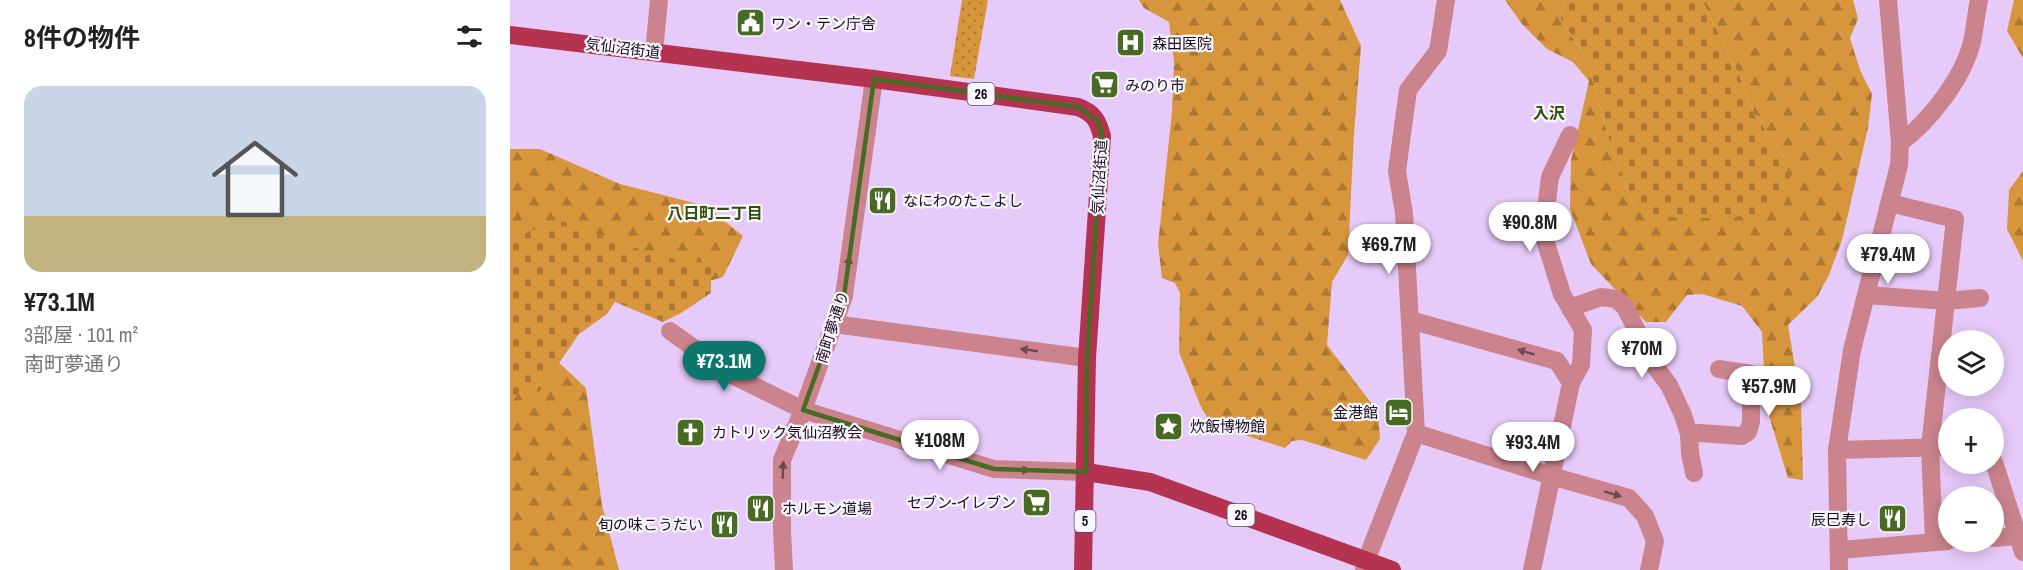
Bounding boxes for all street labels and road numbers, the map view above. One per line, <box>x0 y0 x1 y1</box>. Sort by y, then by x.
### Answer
street label: 気仙沼街道 <box>584 33 662 63</box>
road number: 26 <box>968 83 994 105</box>
street label: 気仙沼街道 <box>1087 139 1111 215</box>
street label: 南町夢通り <box>810 288 854 366</box>
road number: 26 <box>1228 504 1254 526</box>
road number: 5 <box>1074 510 1096 532</box>

